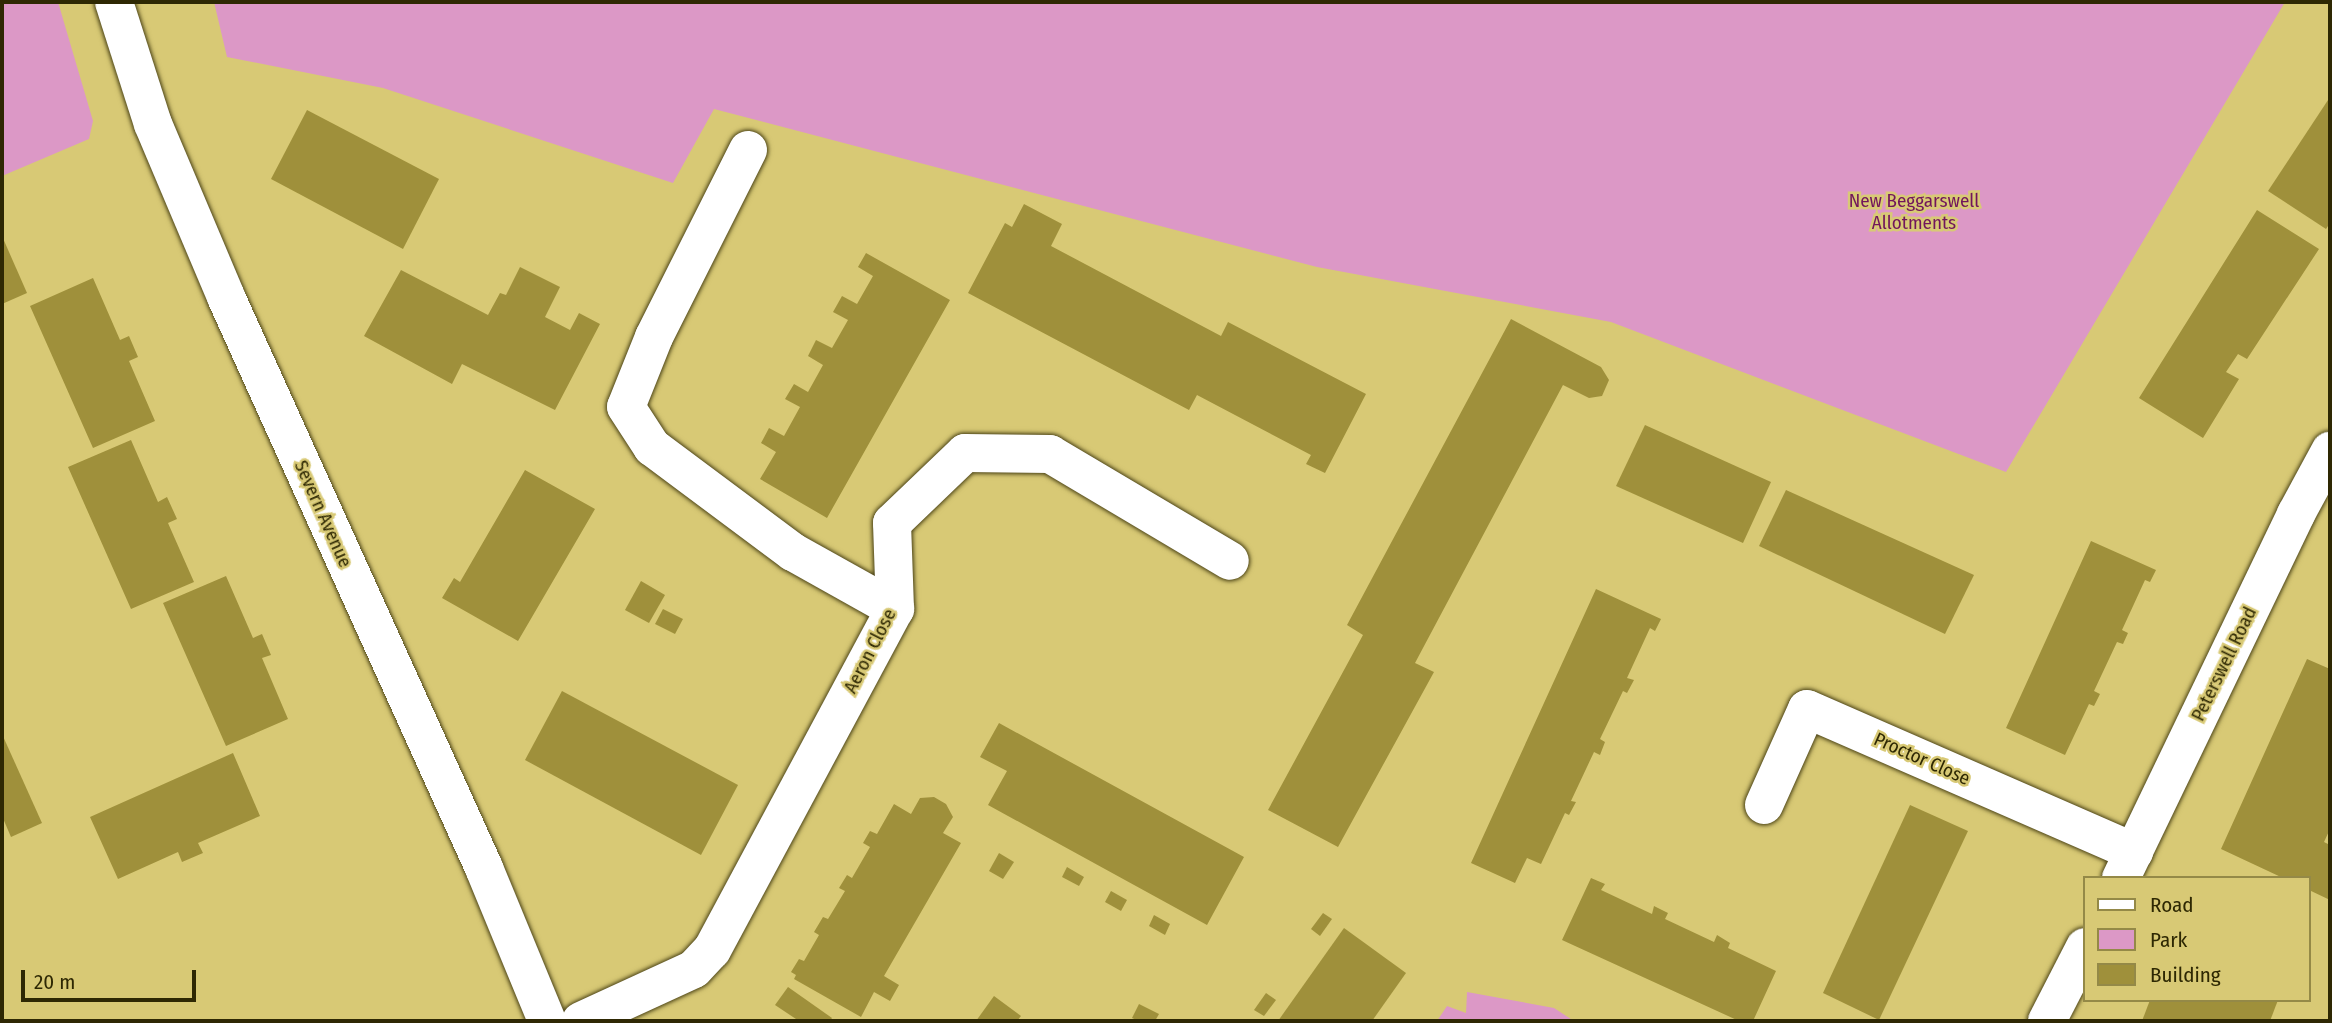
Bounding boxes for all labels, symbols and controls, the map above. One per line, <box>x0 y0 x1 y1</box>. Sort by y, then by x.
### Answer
park label: New Beggarswell Allotments <box>1849 190 1979 234</box>
street label: Severn Avenue <box>289 457 357 571</box>
street label: Peterswell Road <box>2187 603 2261 725</box>
street label: Aeron Close <box>839 605 901 697</box>
street label: Proctor Close <box>1870 728 1974 790</box>
legend <box>2084 876 2311 1002</box>
text: Road <box>2150 892 2194 918</box>
text: Park <box>2150 927 2187 953</box>
scale bar <box>24 956 200 1000</box>
text: Building <box>2150 962 2221 988</box>
text: 20 m <box>34 969 75 995</box>

